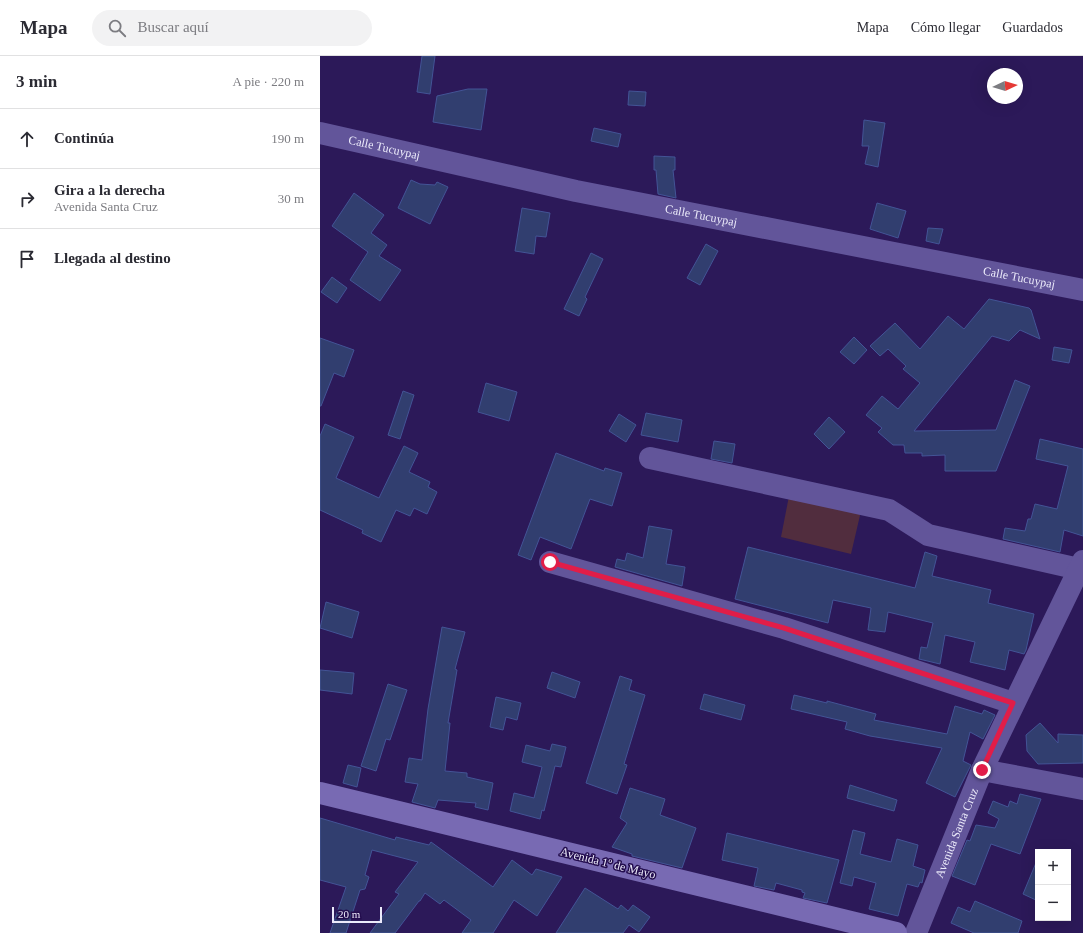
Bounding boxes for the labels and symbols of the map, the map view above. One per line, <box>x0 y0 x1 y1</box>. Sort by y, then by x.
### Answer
north arrow <box>987 68 1023 104</box>
street label: Calle Tucuypaj <box>347 133 422 162</box>
street label: Calle Tucuypaj <box>664 202 738 229</box>
street label: Calle Tucuypaj <box>982 264 1056 291</box>
route start <box>541 553 559 571</box>
route end <box>973 761 991 779</box>
street label: Avenida Santa Cruz <box>932 786 981 880</box>
street label: Avenida 1º de Mayo <box>559 844 657 882</box>
scale bar <box>332 905 382 924</box>

